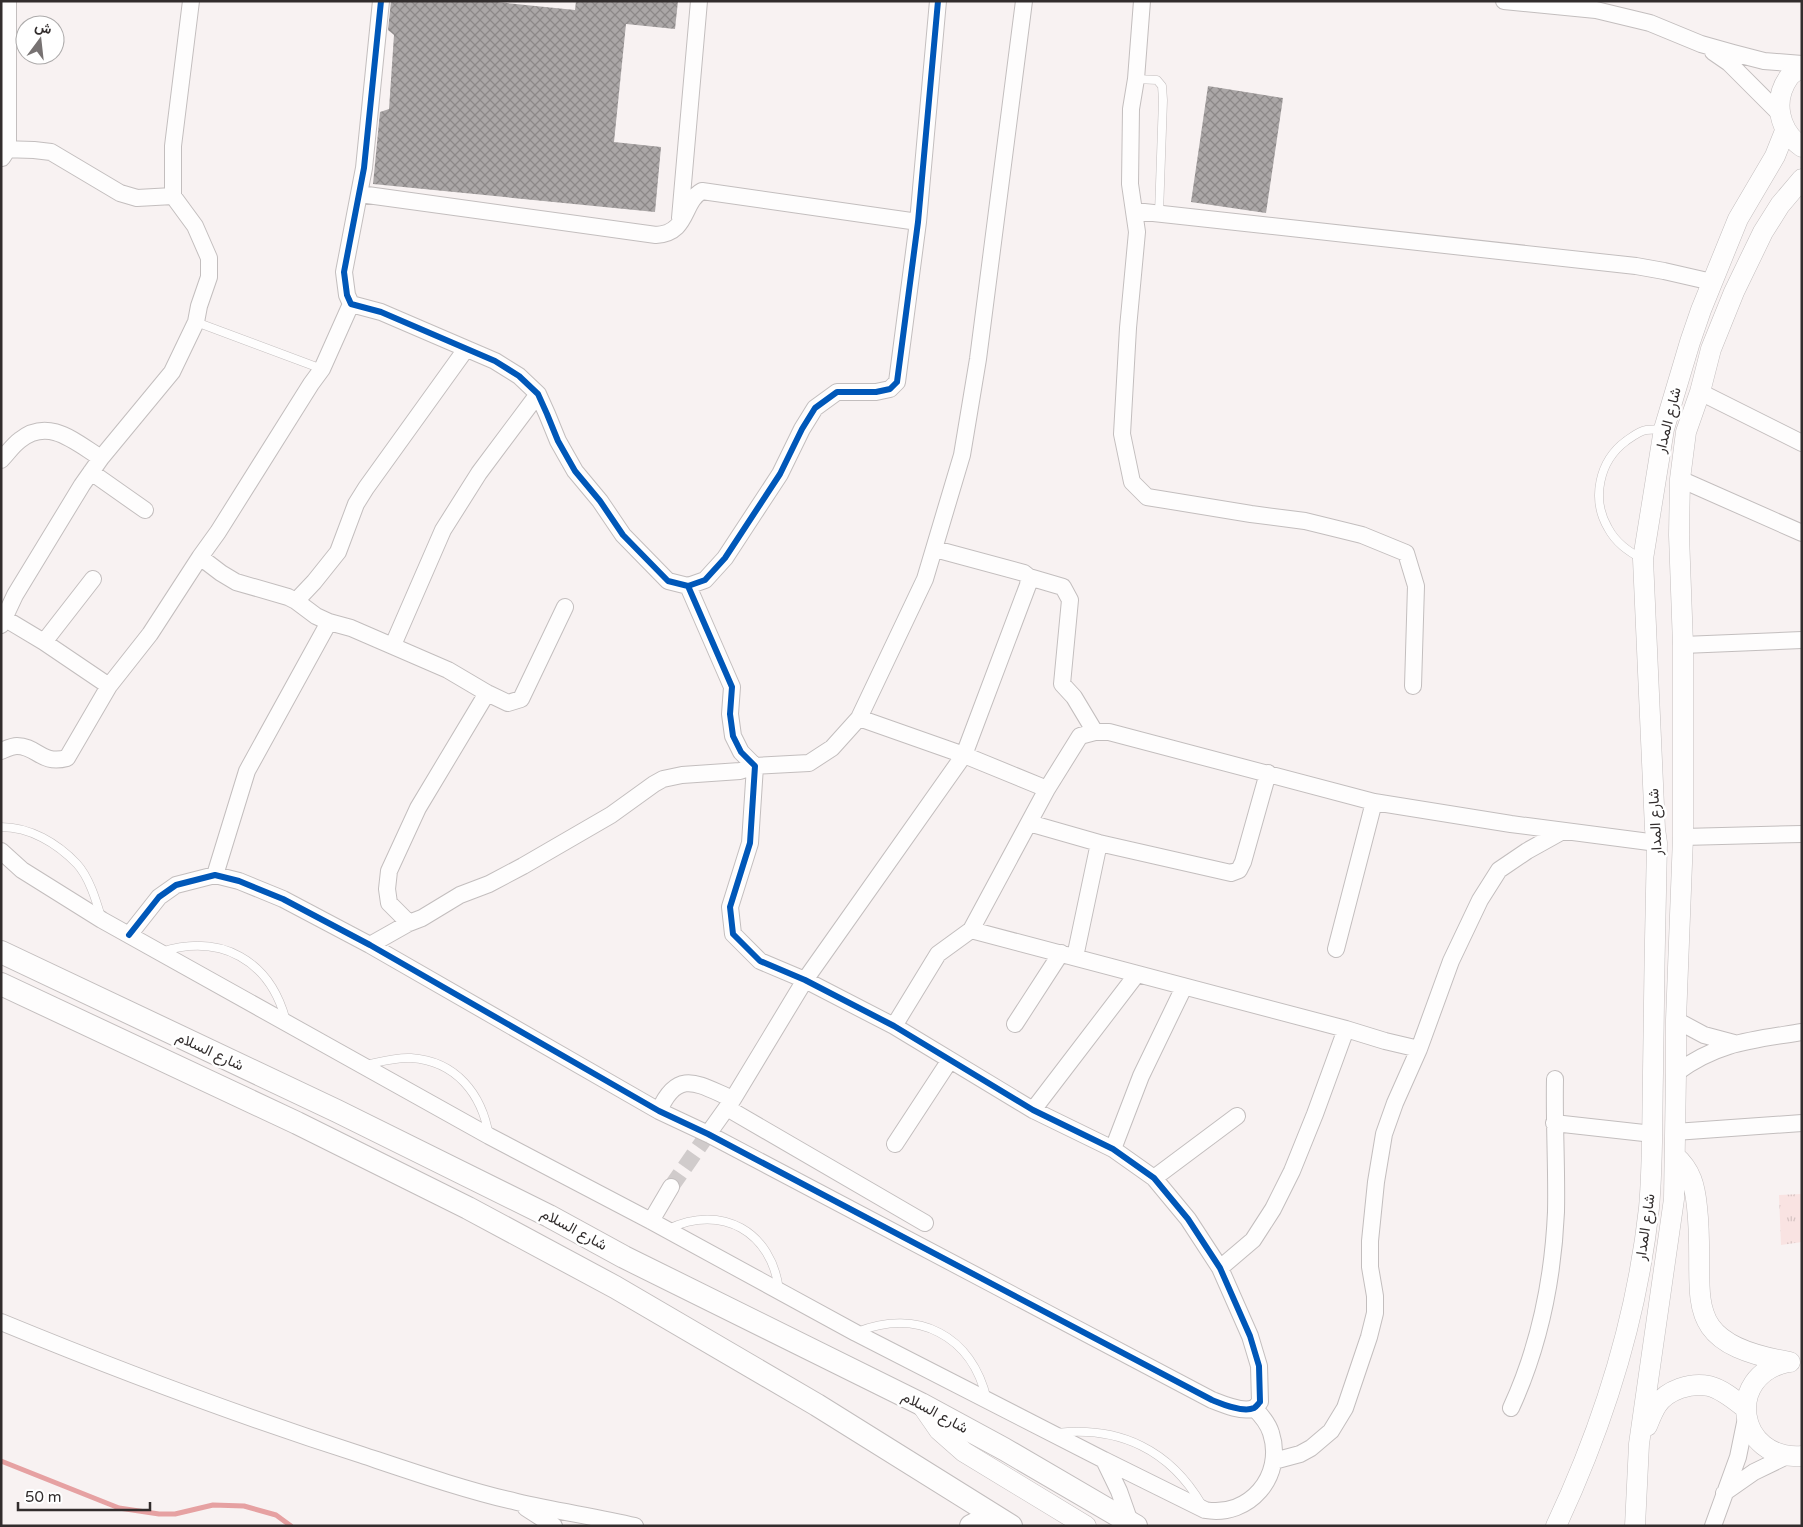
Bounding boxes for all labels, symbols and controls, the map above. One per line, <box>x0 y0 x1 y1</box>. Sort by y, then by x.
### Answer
north arrow <box>15 15 65 65</box>
text: ش <box>33 18 54 38</box>
street label: شارع المدار <box>1651 385 1687 456</box>
street label: شارع المدار <box>1644 788 1668 857</box>
street label: شارع السلام <box>172 1028 247 1076</box>
street label: شارع المدار <box>1631 1192 1661 1263</box>
street label: شارع السلام <box>537 1204 610 1256</box>
street label: شارع السلام <box>898 1387 971 1439</box>
scale bar <box>18 1480 150 1512</box>
text: 50 m <box>25 1488 62 1506</box>

